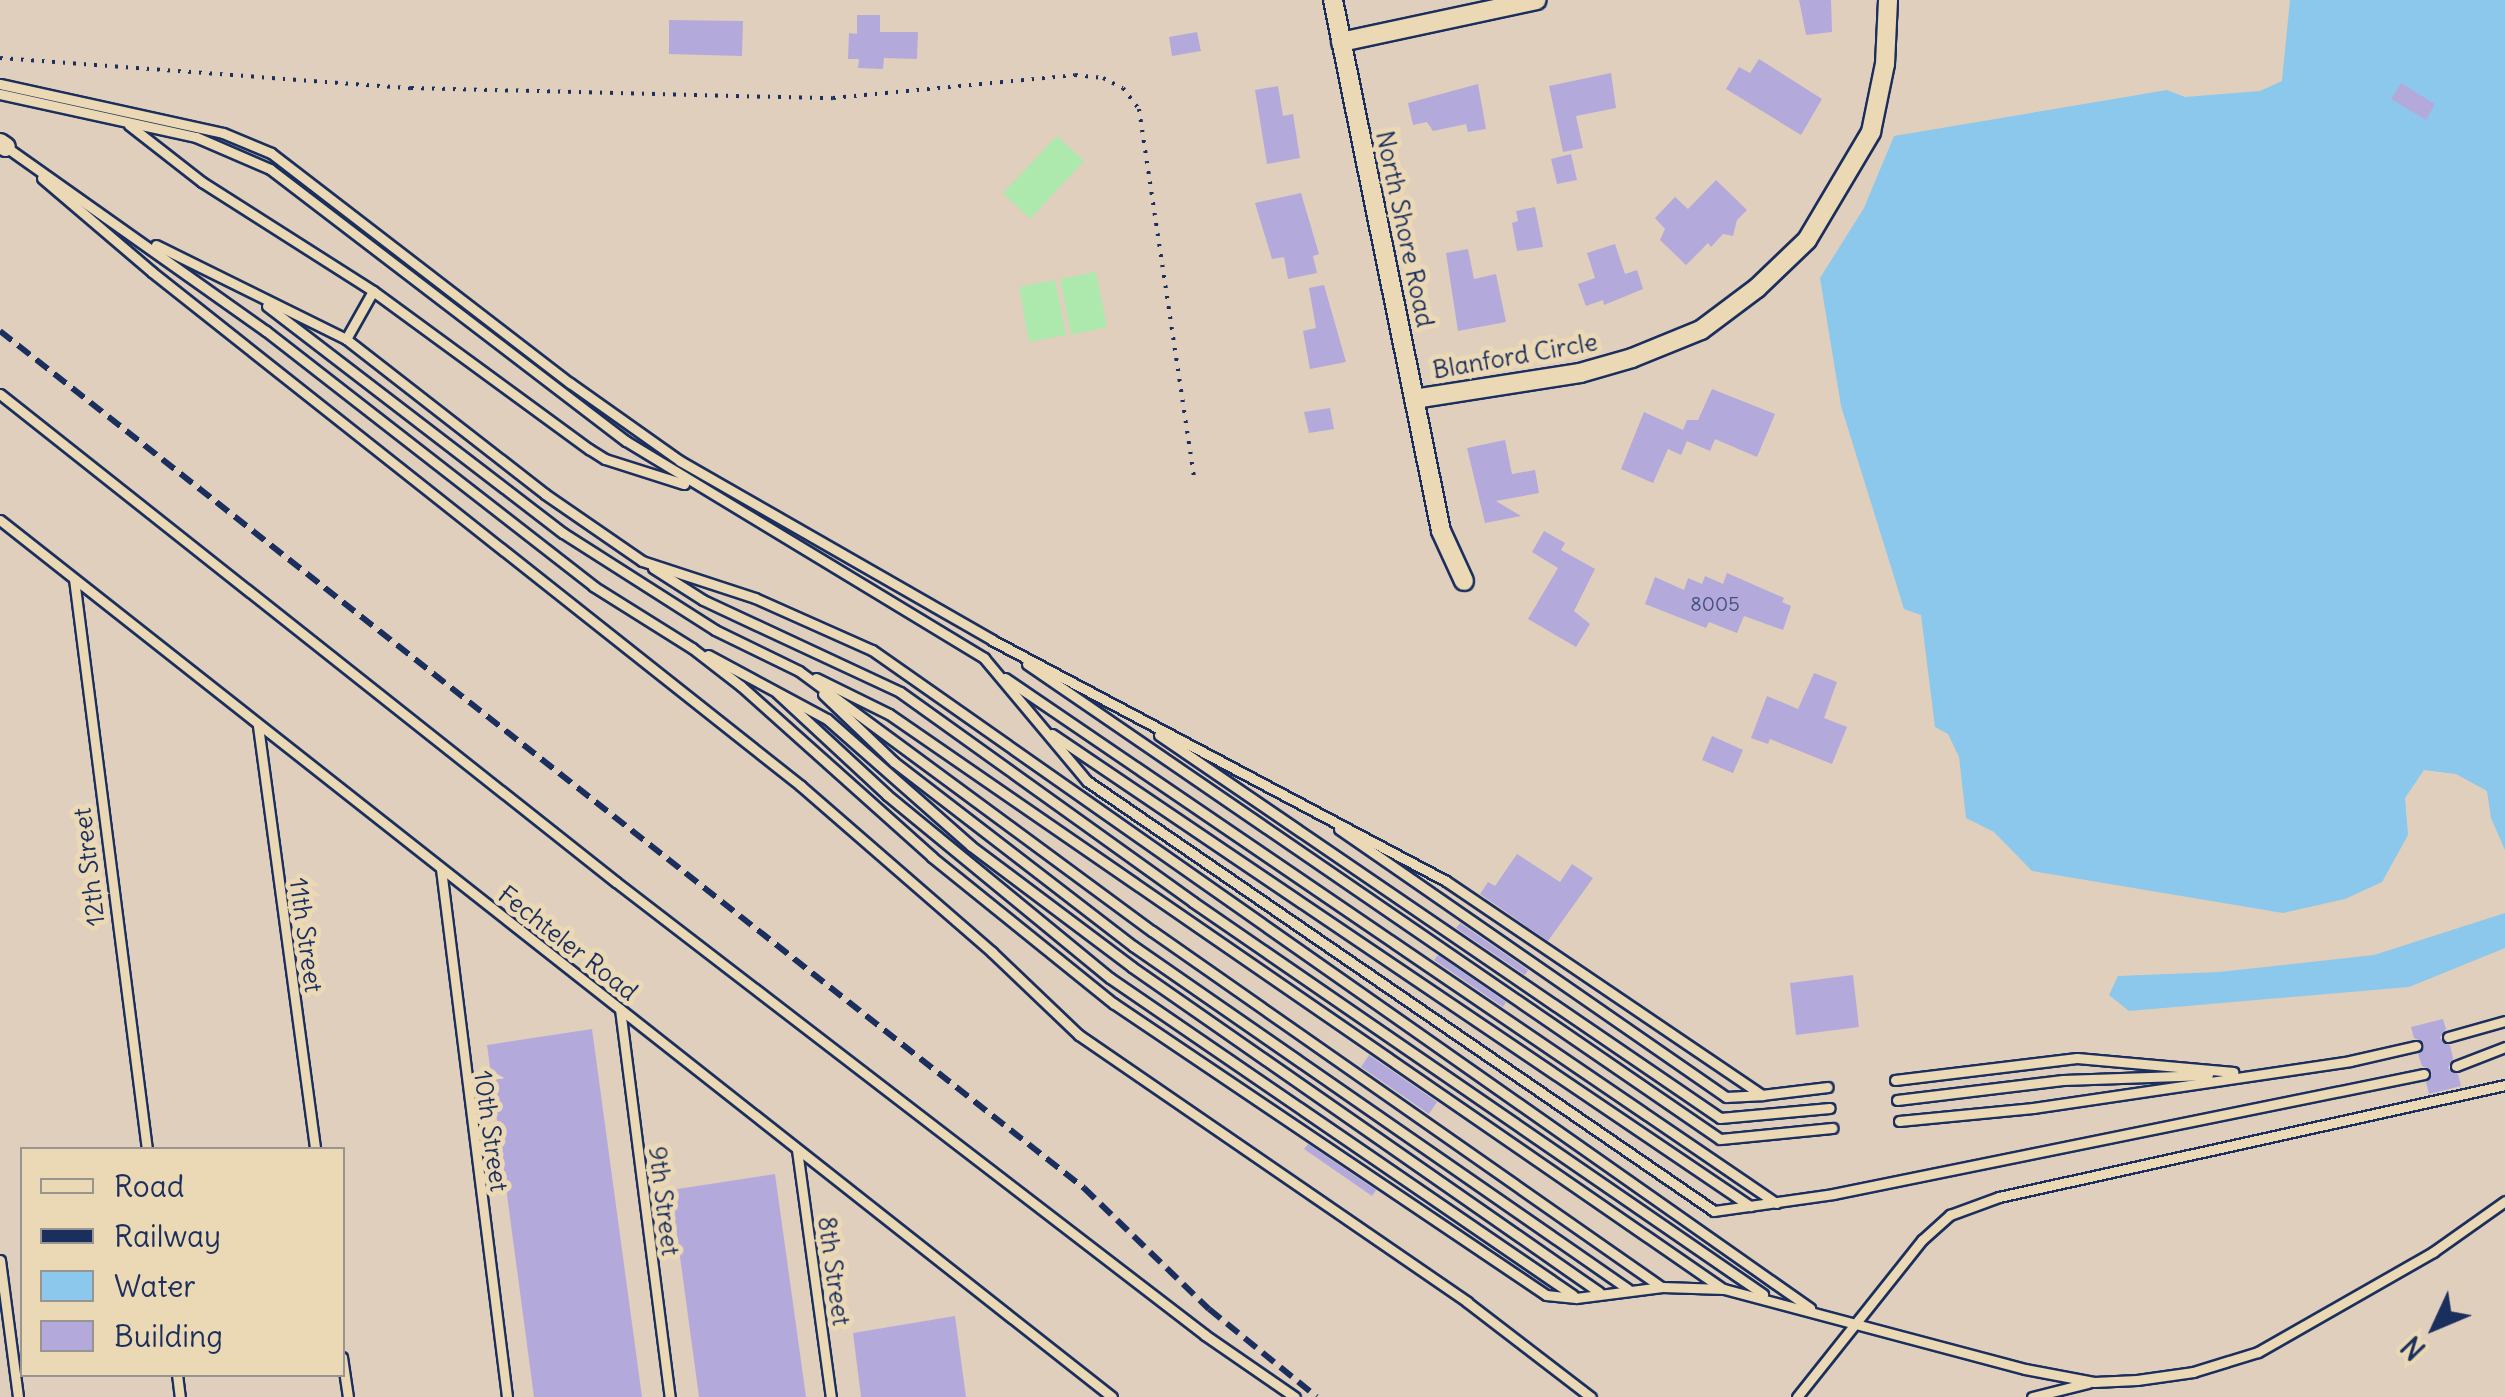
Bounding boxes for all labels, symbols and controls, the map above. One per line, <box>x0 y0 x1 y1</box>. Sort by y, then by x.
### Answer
street label: North Shore Road <box>1370 128 1440 330</box>
street label: Blanford Circle <box>1430 327 1600 385</box>
house number: 8005 <box>1690 591 1740 615</box>
street label: 12th Street <box>67 806 111 928</box>
street label: 11th Street <box>283 876 329 994</box>
street label: Fechteler Road <box>492 879 644 1007</box>
street label: 10th Street <box>468 1069 514 1193</box>
street label: 9th Street <box>642 1145 686 1257</box>
legend <box>20 1147 345 1377</box>
text: Road <box>114 1167 184 1205</box>
street label: 8th Street <box>811 1214 857 1328</box>
text: Railway <box>114 1217 221 1255</box>
text: Water <box>114 1267 196 1305</box>
north arrow <box>2385 1277 2485 1377</box>
text: Building <box>114 1317 223 1355</box>
text: N <box>2394 1328 2433 1367</box>

